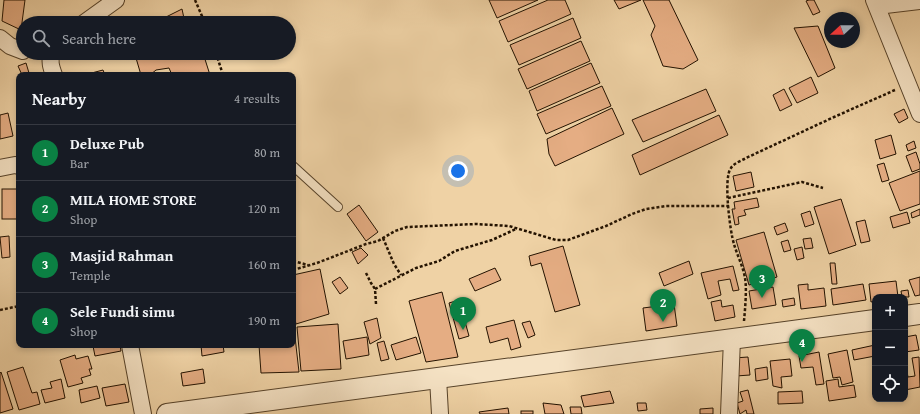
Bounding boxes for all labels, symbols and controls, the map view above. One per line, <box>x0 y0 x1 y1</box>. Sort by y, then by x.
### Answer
north arrow <box>824 12 860 48</box>
search box <box>16 16 296 60</box>
icon: search <box>30 27 52 49</box>
text: Search here <box>62 28 136 49</box>
text: Nearby <box>32 86 86 111</box>
text: 4 results <box>234 89 280 108</box>
text: Deluxe Pub <box>70 133 144 154</box>
text: 1 <box>42 143 48 162</box>
text: 80 m <box>254 143 280 162</box>
text: Bar <box>70 154 89 173</box>
your location <box>448 161 468 181</box>
text: MILA HOME STORE <box>70 189 196 210</box>
text: 2 <box>42 199 48 218</box>
text: 120 m <box>248 199 280 218</box>
text: Shop <box>70 210 97 229</box>
text: Masjid Rahman <box>70 245 173 266</box>
text: 3 <box>42 255 48 274</box>
text: 160 m <box>248 255 280 274</box>
pin: 3 <box>749 265 775 298</box>
text: Temple <box>70 266 110 285</box>
pin: 2 <box>650 289 676 322</box>
map controls <box>872 294 908 402</box>
button: + <box>872 294 908 330</box>
pin: 1 <box>450 297 476 330</box>
text: Sele Fundi simu <box>70 301 175 322</box>
text: 4 <box>42 311 48 330</box>
text: 190 m <box>248 311 280 330</box>
text: Shop <box>70 322 97 341</box>
pin: 4 <box>789 329 815 362</box>
button: − <box>872 330 908 366</box>
button: locate <box>872 366 908 402</box>

